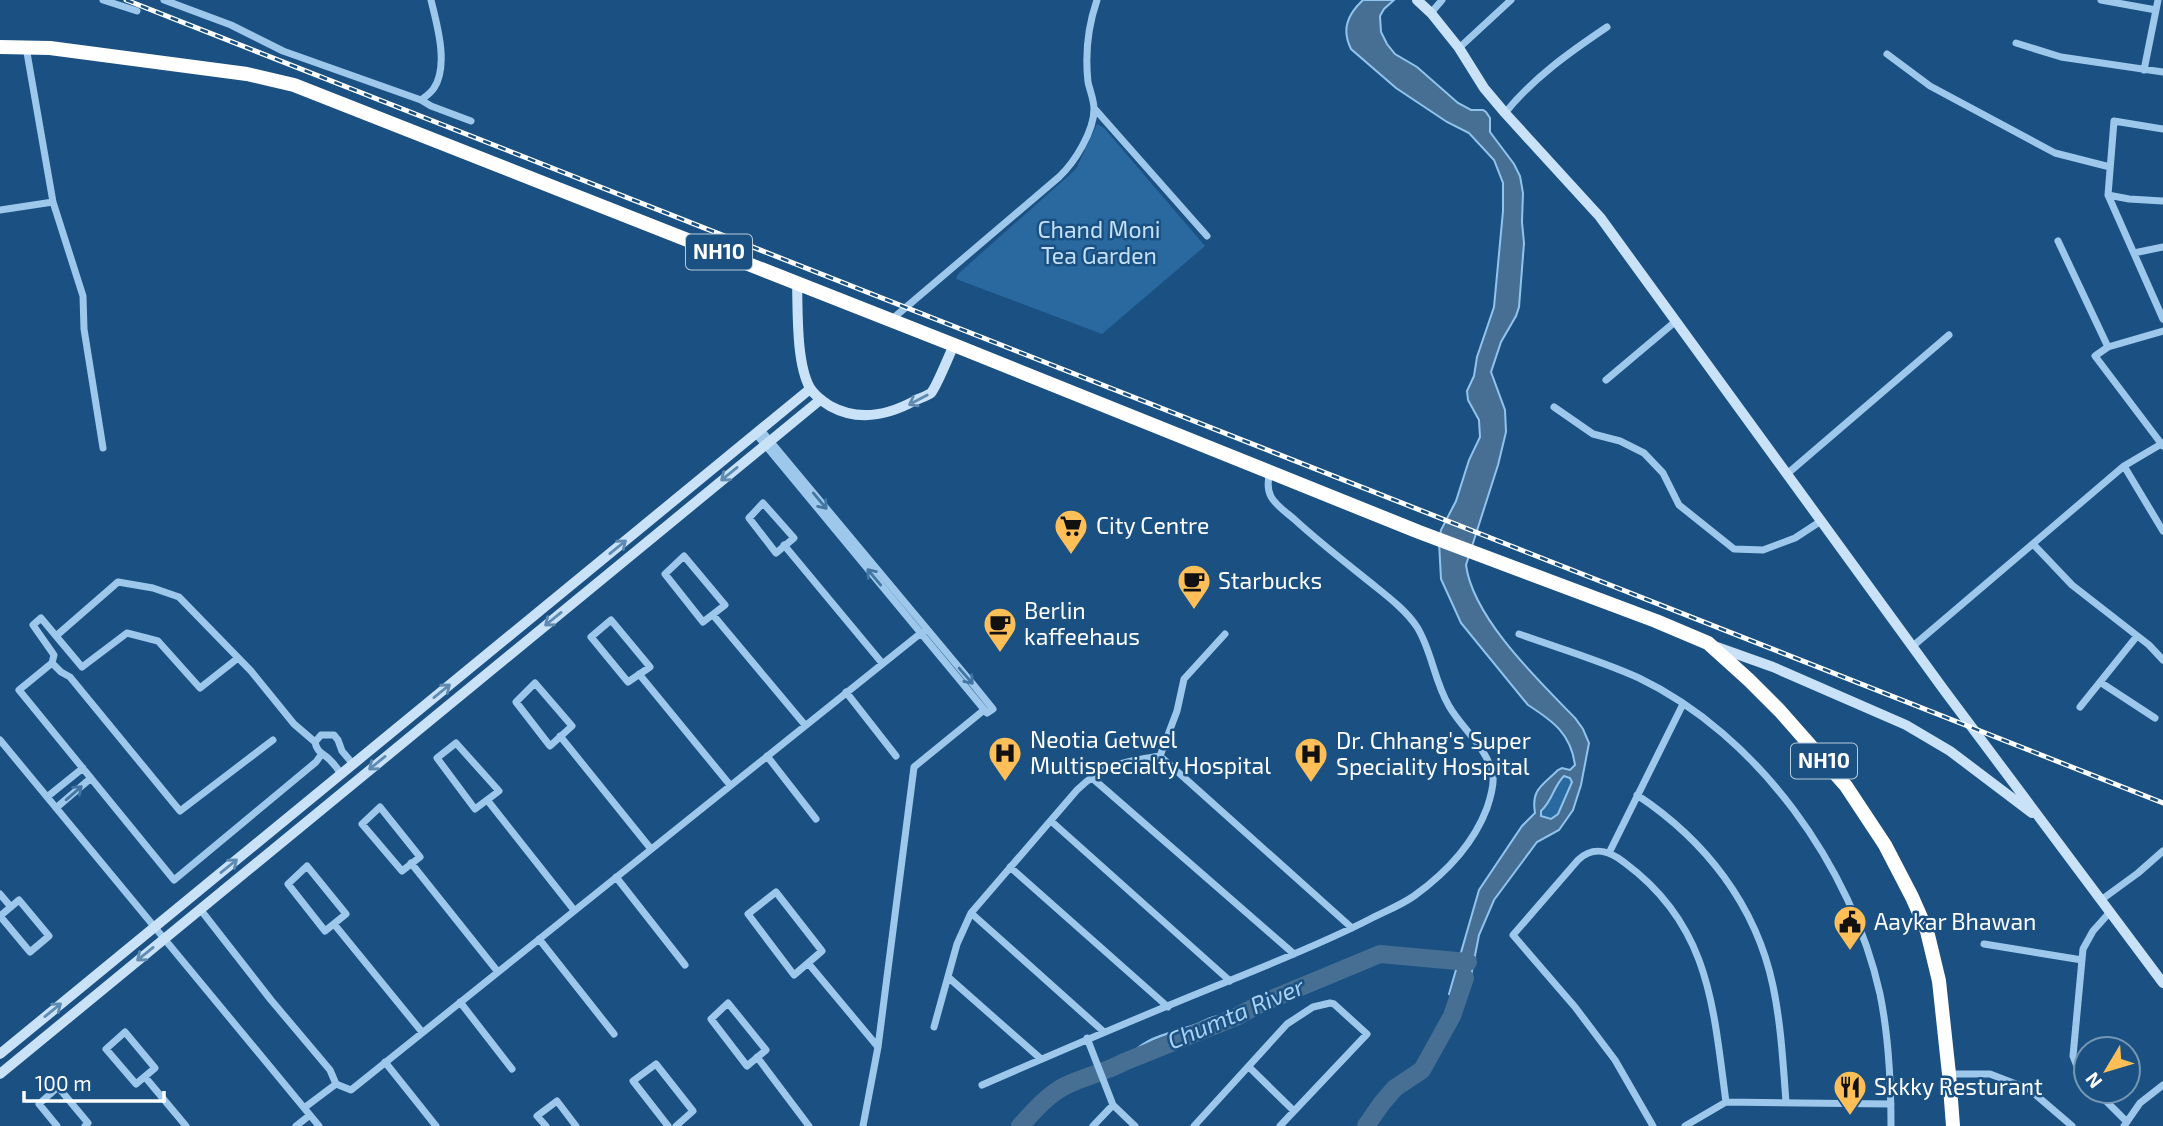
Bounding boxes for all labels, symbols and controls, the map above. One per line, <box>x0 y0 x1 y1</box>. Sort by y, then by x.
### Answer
park label: Chand Moni Tea Garden <box>1037 215 1161 269</box>
road number: NH10 <box>686 234 752 270</box>
one-way arrow <box>908 393 929 407</box>
one-way arrow <box>720 466 738 482</box>
one-way arrow <box>812 492 828 510</box>
supermarket icon: City Centre <box>1052 507 1090 556</box>
place label: City Centre <box>1096 511 1209 539</box>
one-way arrow <box>609 539 627 554</box>
cafe icon: Starbucks <box>1175 562 1213 611</box>
place label: Starbucks <box>1218 566 1322 594</box>
one-way arrow <box>866 568 882 586</box>
place label: Berlin kaffeehaus <box>1024 596 1140 650</box>
cafe icon: Berlin kaffeehaus <box>981 605 1019 654</box>
one-way arrow <box>545 611 563 627</box>
one-way arrow <box>958 667 974 685</box>
one-way arrow <box>433 683 451 699</box>
place label: Neotia Getwel Multispecialty Hospital <box>1030 725 1271 779</box>
place label: Dr. Chhang's Super Speciality Hospital <box>1336 726 1531 780</box>
hospital icon: Neotia Getwel Multispecialty Hospital <box>986 734 1024 783</box>
hospital icon: Dr. Chhang's Super Speciality Hospital <box>1292 735 1330 784</box>
road number: NH10 <box>1791 744 1857 778</box>
one-way arrow <box>369 755 387 771</box>
one-way arrow <box>65 785 83 801</box>
one-way arrow <box>219 858 237 874</box>
public building icon: Aaykar Bhawan <box>1831 903 1869 952</box>
place label: Aaykar Bhawan <box>1874 907 2036 935</box>
one-way arrow <box>136 947 154 962</box>
water label: Chumta River <box>1163 971 1309 1055</box>
one-way arrow <box>43 1003 61 1018</box>
north arrow <box>2072 1035 2142 1105</box>
scale bar <box>24 1060 164 1104</box>
restaurant icon: Skkky Resturant <box>1831 1068 1869 1117</box>
text: N <box>2080 1068 2106 1093</box>
text: 100 m <box>35 1070 92 1095</box>
place label: Skkky Resturant <box>1874 1072 2043 1100</box>

